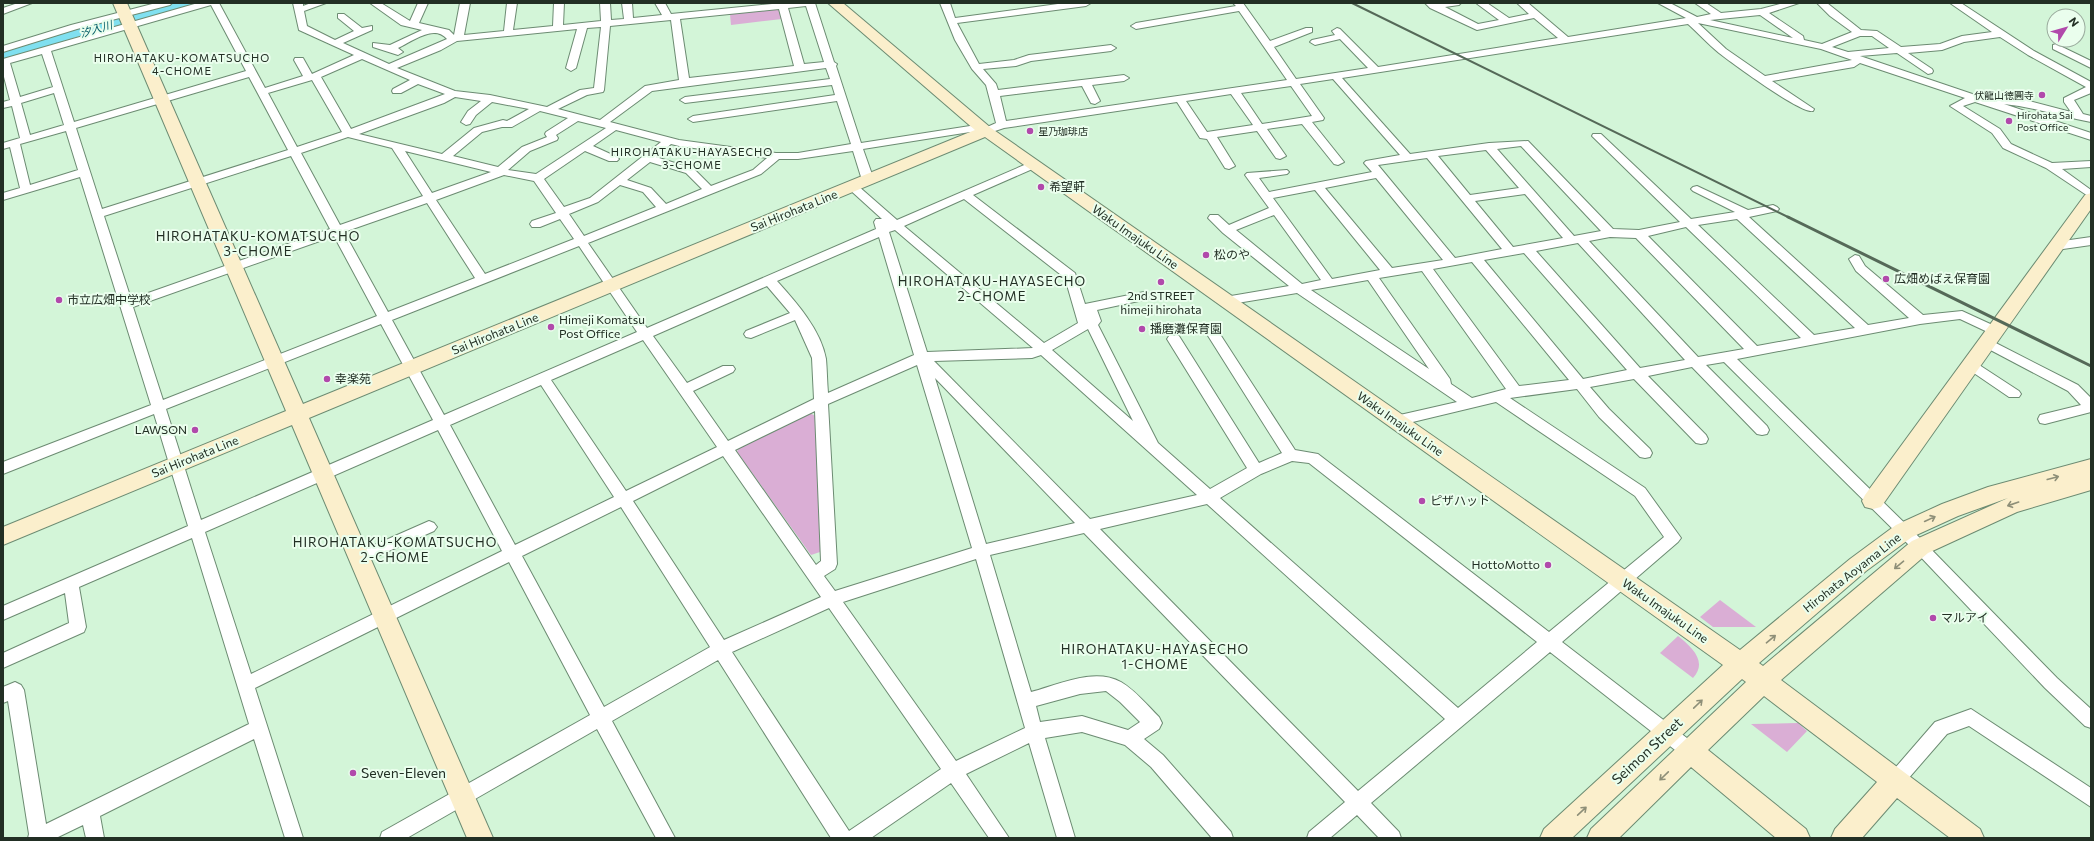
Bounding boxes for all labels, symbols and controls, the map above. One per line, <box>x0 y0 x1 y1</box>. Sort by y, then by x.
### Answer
north arrow <box>2046 8 2086 48</box>
text: N <box>2067 14 2082 29</box>
water label: 汐入川 <box>78 17 114 39</box>
district label: HIROHATAKU-KOMATSUCHO 4-CHOME <box>94 51 270 77</box>
place label: 伏龍山徳圓寺 <box>1974 89 2034 101</box>
marker: 伏龍山徳圓寺 <box>2037 90 2047 100</box>
place label: Hirohata Sai Post Office <box>2017 109 2073 133</box>
marker: Hirohata Sai Post Office <box>2004 116 2014 126</box>
place label: 星乃珈琲店 <box>1038 125 1088 137</box>
marker: 星乃珈琲店 <box>1025 126 1035 136</box>
district label: HIROHATAKU-HAYASECHO 3-CHOME <box>611 145 773 171</box>
place label: 希望軒 <box>1049 179 1085 193</box>
marker: 希望軒 <box>1036 182 1046 192</box>
street label: Sai Hirohata Line <box>748 186 839 234</box>
street label: Waku Imajuku Line <box>1090 201 1181 271</box>
district label: HIROHATAKU-KOMATSUCHO 3-CHOME <box>156 228 360 259</box>
place label: 松のや <box>1214 247 1250 261</box>
marker: 松のや <box>1201 250 1211 260</box>
place label: 広畑めばえ保育園 <box>1894 271 1990 285</box>
district label: HIROHATAKU-HAYASECHO 2-CHOME <box>898 273 1086 304</box>
marker: 広畑めばえ保育園 <box>1881 274 1891 284</box>
marker: 2nd STREET himeji hirohata <box>1156 277 1166 287</box>
place label: 2nd STREET himeji hirohata <box>1120 288 1202 316</box>
place label: 市立広畑中学校 <box>67 292 151 306</box>
marker: 市立広畑中学校 <box>54 295 64 305</box>
street label: Sai Hirohata Line <box>449 309 540 357</box>
place label: Himeji Komatsu Post Office <box>559 312 645 340</box>
place label: 播磨灘保育園 <box>1150 321 1222 335</box>
marker: Himeji Komatsu Post Office <box>546 322 556 332</box>
marker: 播磨灘保育園 <box>1137 324 1147 334</box>
place label: 幸楽苑 <box>335 371 371 385</box>
marker: 幸楽苑 <box>322 374 332 384</box>
street label: Waku Imajuku Line <box>1355 388 1446 458</box>
place label: LAWSON <box>135 422 187 436</box>
marker: LAWSON <box>190 425 200 435</box>
street label: Sai Hirohata Line <box>149 432 240 480</box>
one-way arrow <box>2046 473 2059 481</box>
place label: ピザハット <box>1430 493 1490 507</box>
marker: ピザハット <box>1417 496 1427 506</box>
one-way arrow <box>2008 501 2020 509</box>
one-way arrow <box>1923 515 1935 522</box>
street label: Hirohata Aoyama Line <box>1800 530 1903 615</box>
district label: HIROHATAKU-KOMATSUCHO 2-CHOME <box>293 534 497 565</box>
place label: HottoMotto <box>1472 557 1540 571</box>
marker: HottoMotto <box>1543 560 1553 570</box>
one-way arrow <box>1894 561 1905 570</box>
street label: Waku Imajuku Line <box>1620 575 1711 645</box>
place label: マルアイ <box>1941 610 1988 624</box>
marker: マルアイ <box>1928 613 1938 623</box>
one-way arrow <box>1765 635 1776 644</box>
district label: HIROHATAKU-HAYASECHO 1-CHOME <box>1061 641 1249 672</box>
one-way arrow <box>1692 699 1703 708</box>
street label: Seimon Street <box>1608 714 1686 788</box>
place label: Seven-Eleven <box>361 764 446 781</box>
marker: Seven-Eleven <box>348 768 358 778</box>
one-way arrow <box>1659 771 1669 781</box>
one-way arrow <box>1577 807 1587 816</box>

